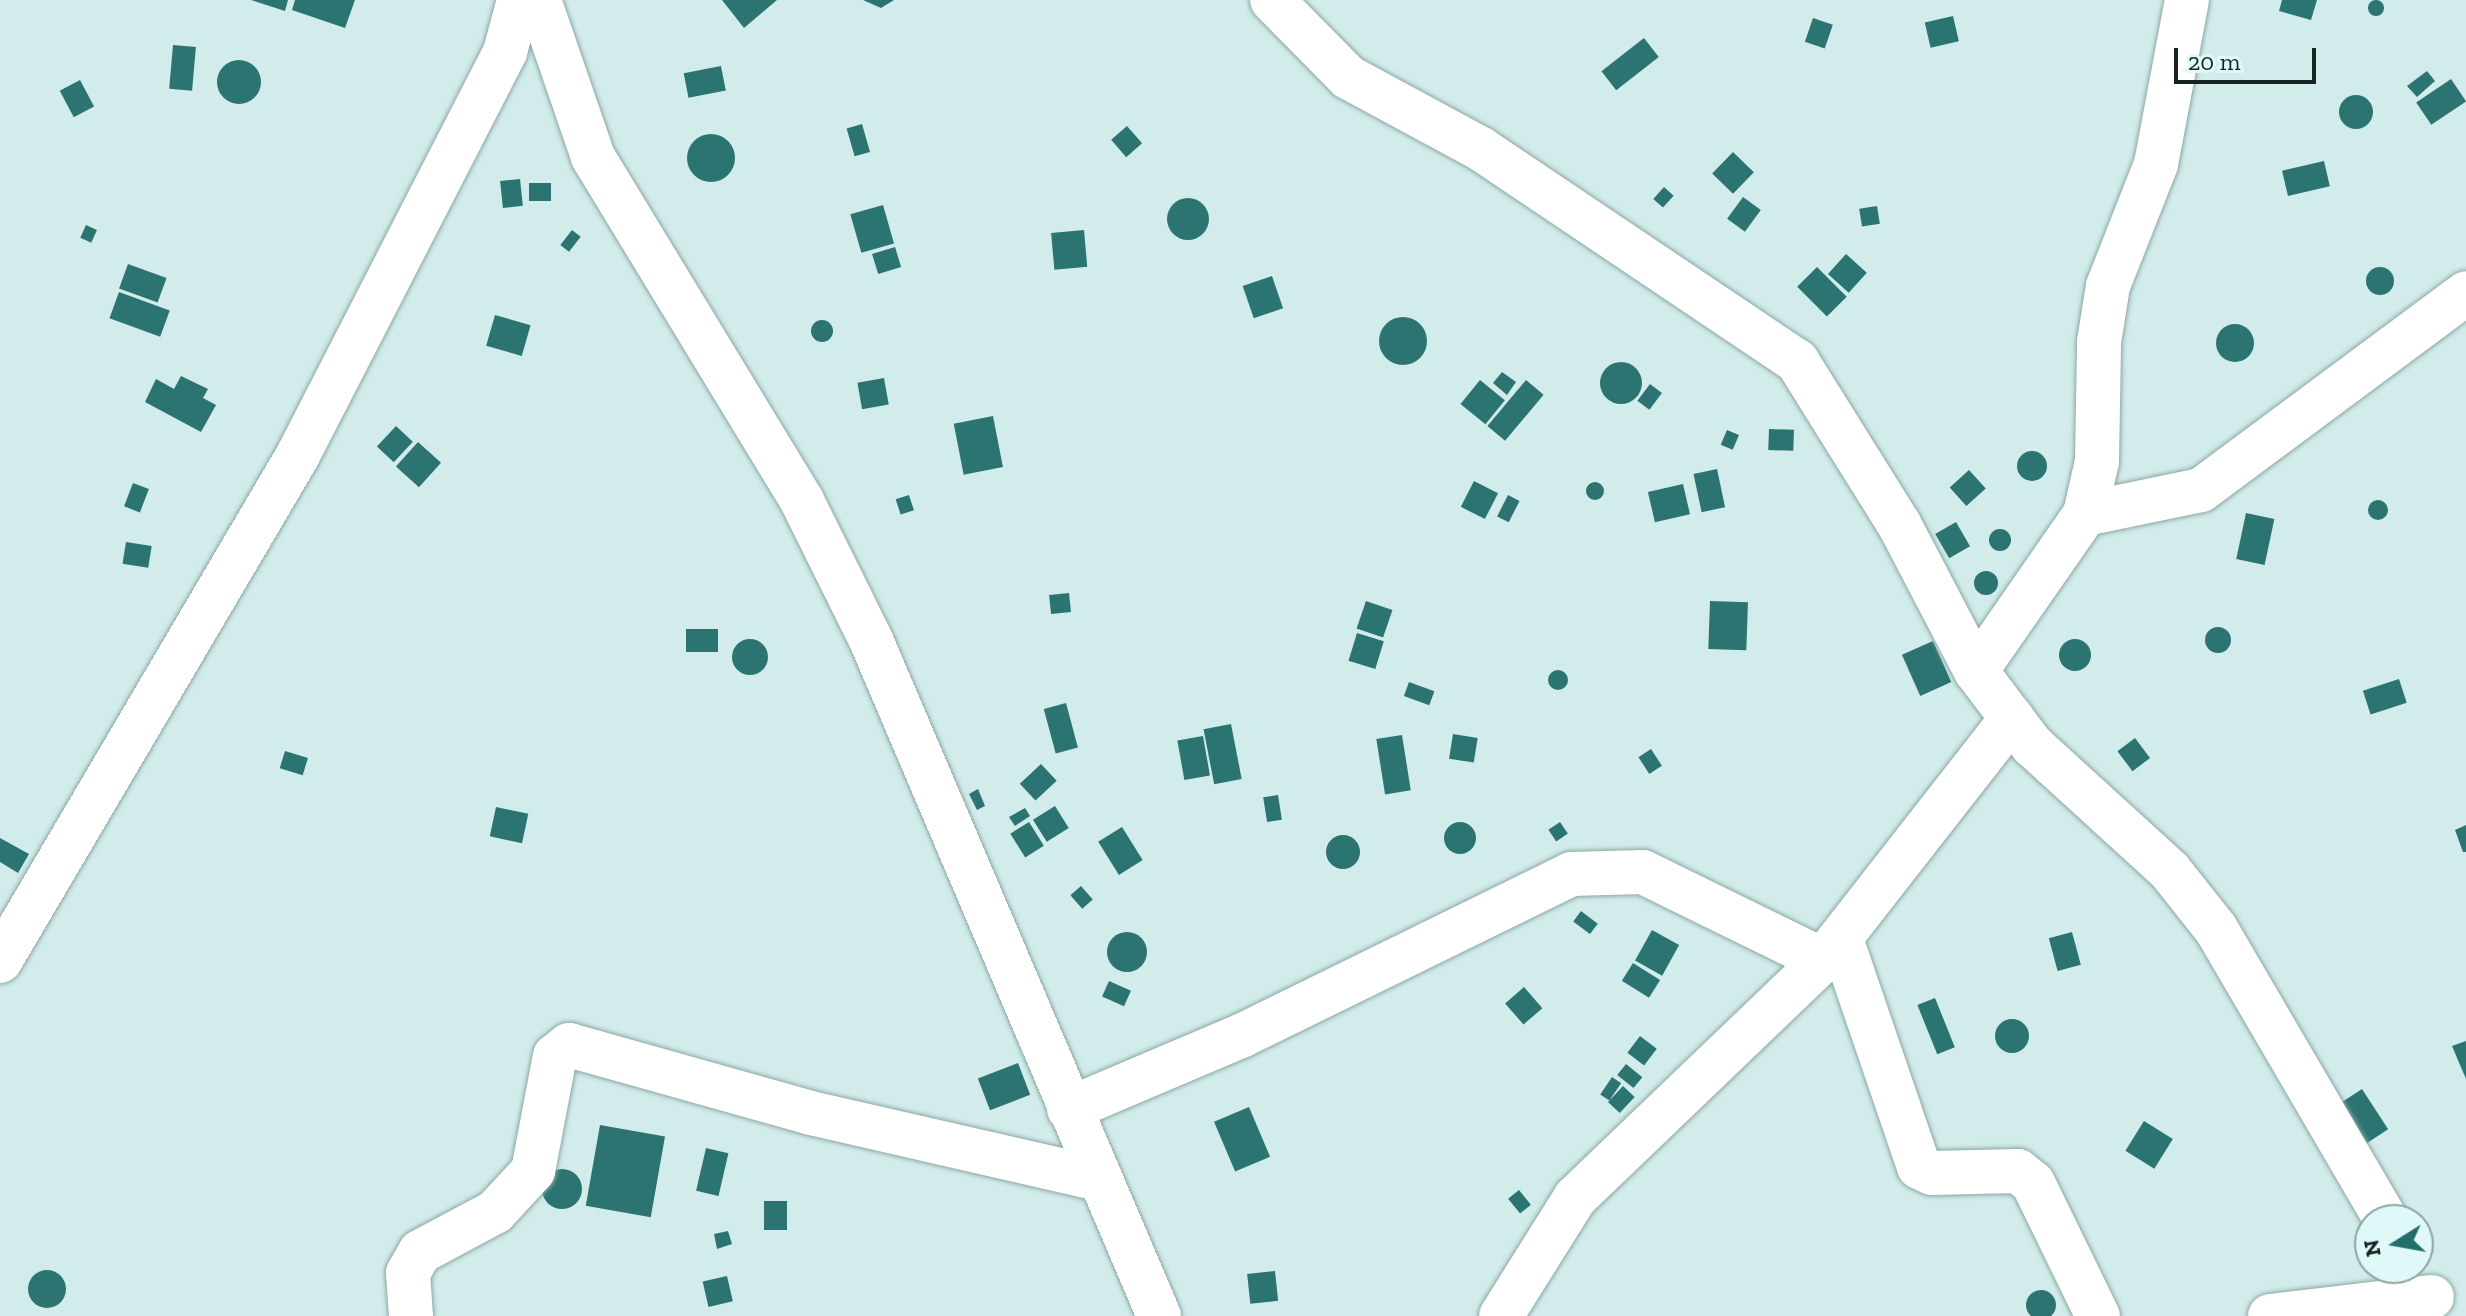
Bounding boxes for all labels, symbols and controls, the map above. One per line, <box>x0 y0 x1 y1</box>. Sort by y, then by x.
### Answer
scale bar <box>2178 32 2320 82</box>
text: 20 m <box>2188 47 2240 76</box>
north arrow <box>2354 1204 2434 1284</box>
text: N <box>2357 1238 2387 1259</box>

